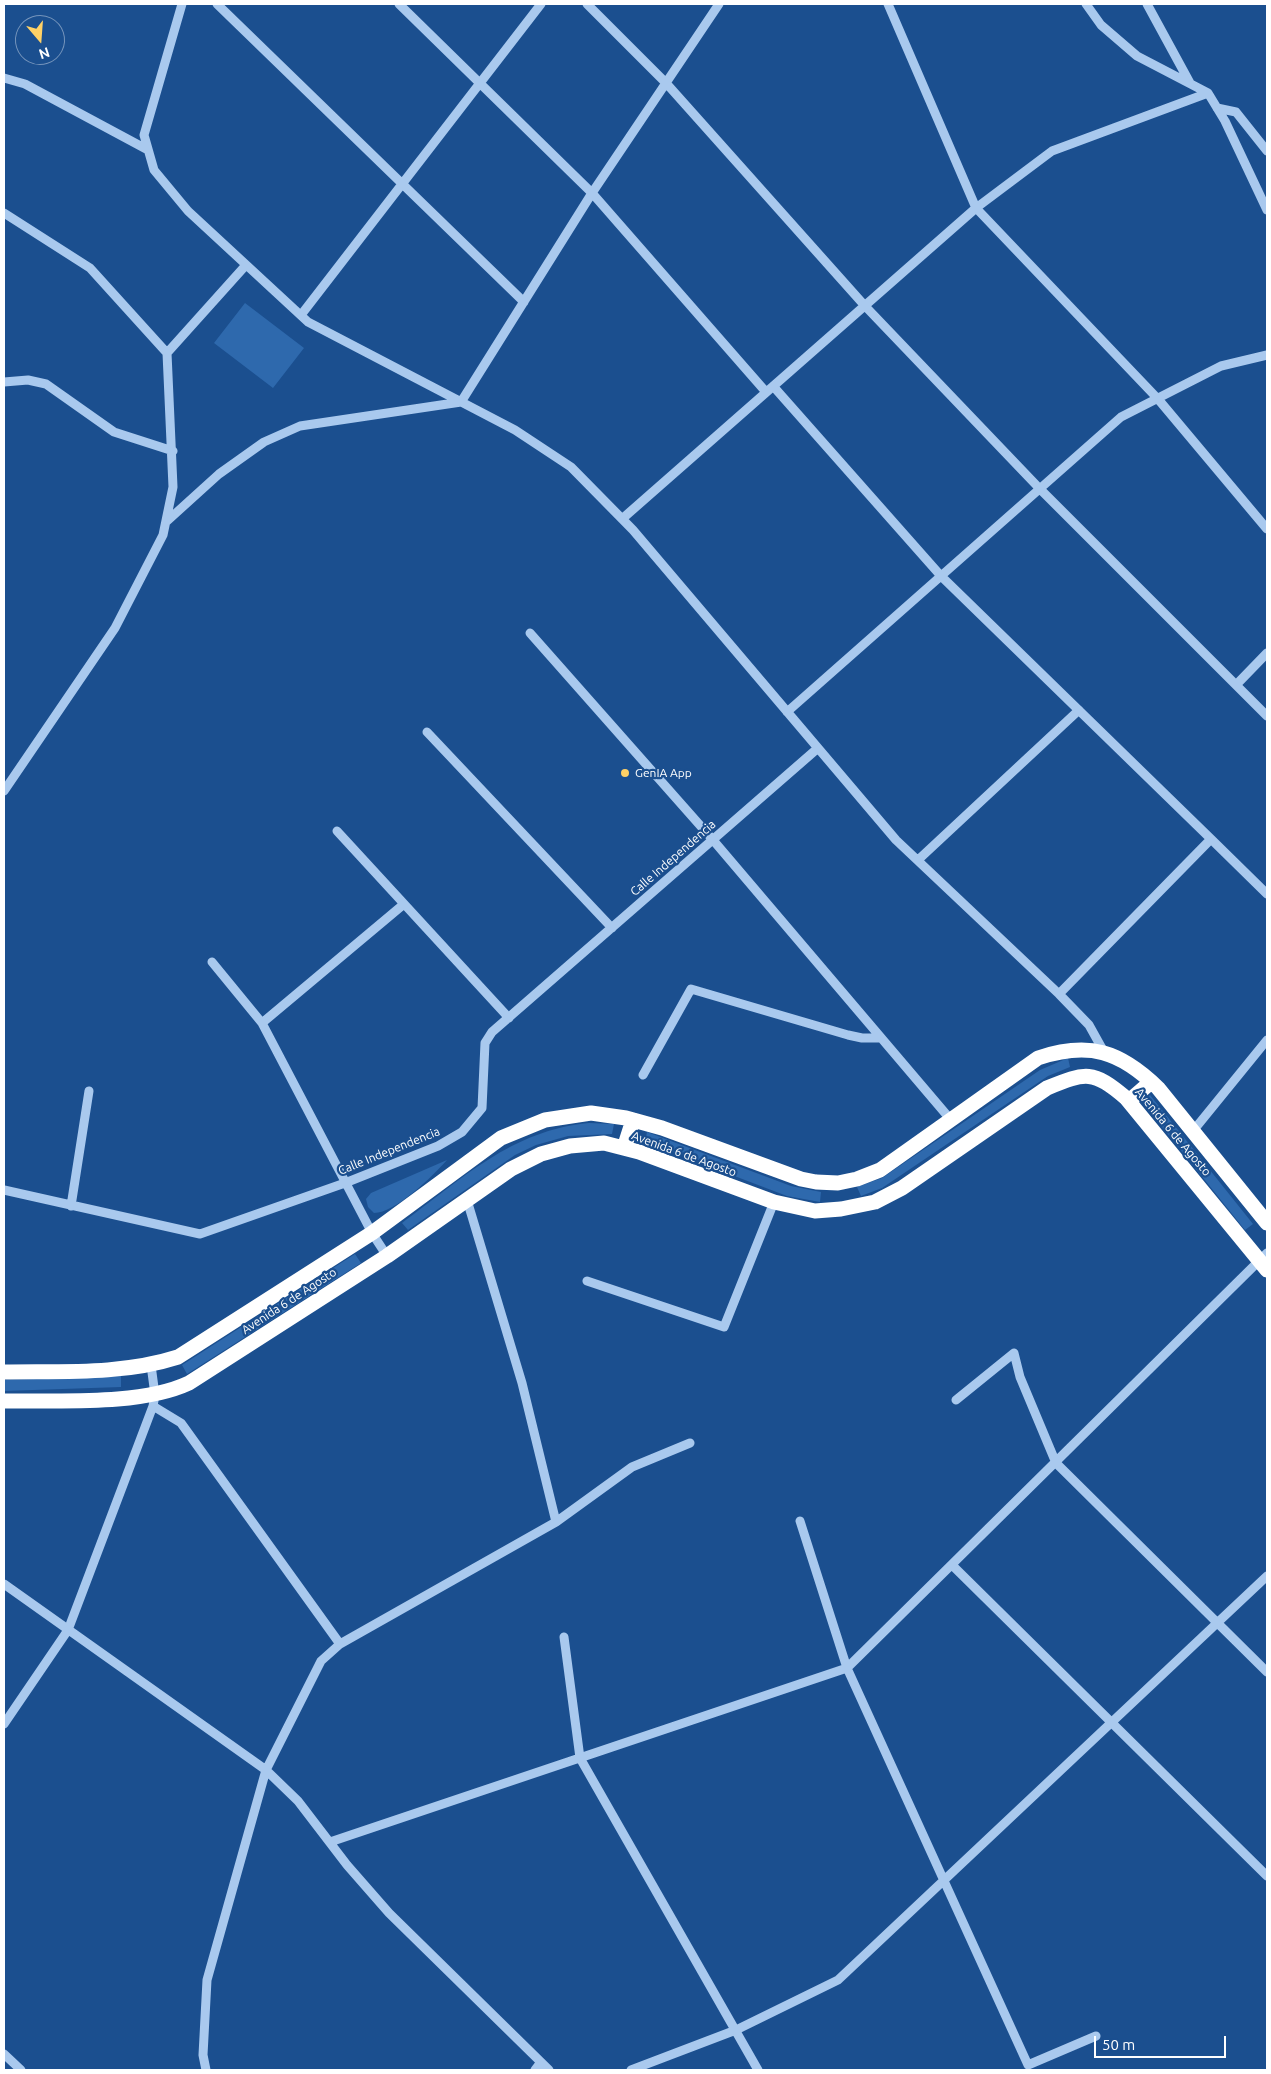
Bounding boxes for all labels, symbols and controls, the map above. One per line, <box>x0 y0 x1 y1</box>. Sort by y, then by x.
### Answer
north arrow <box>15 15 65 65</box>
text: N <box>37 44 52 63</box>
place label: GenIA App <box>635 766 692 780</box>
marker: GenIA App <box>619 767 631 779</box>
street label: Calle Independencia <box>627 817 719 899</box>
street label: Avenida 6 de Agosto <box>1132 1085 1214 1179</box>
street label: Calle Independencia <box>336 1124 442 1178</box>
street label: Avenida 6 de Agosto <box>630 1128 738 1180</box>
street label: Avenida 6 de Agosto <box>239 1265 339 1337</box>
scale bar <box>1096 2026 1228 2058</box>
text: 50 m <box>1102 2036 1135 2053</box>

